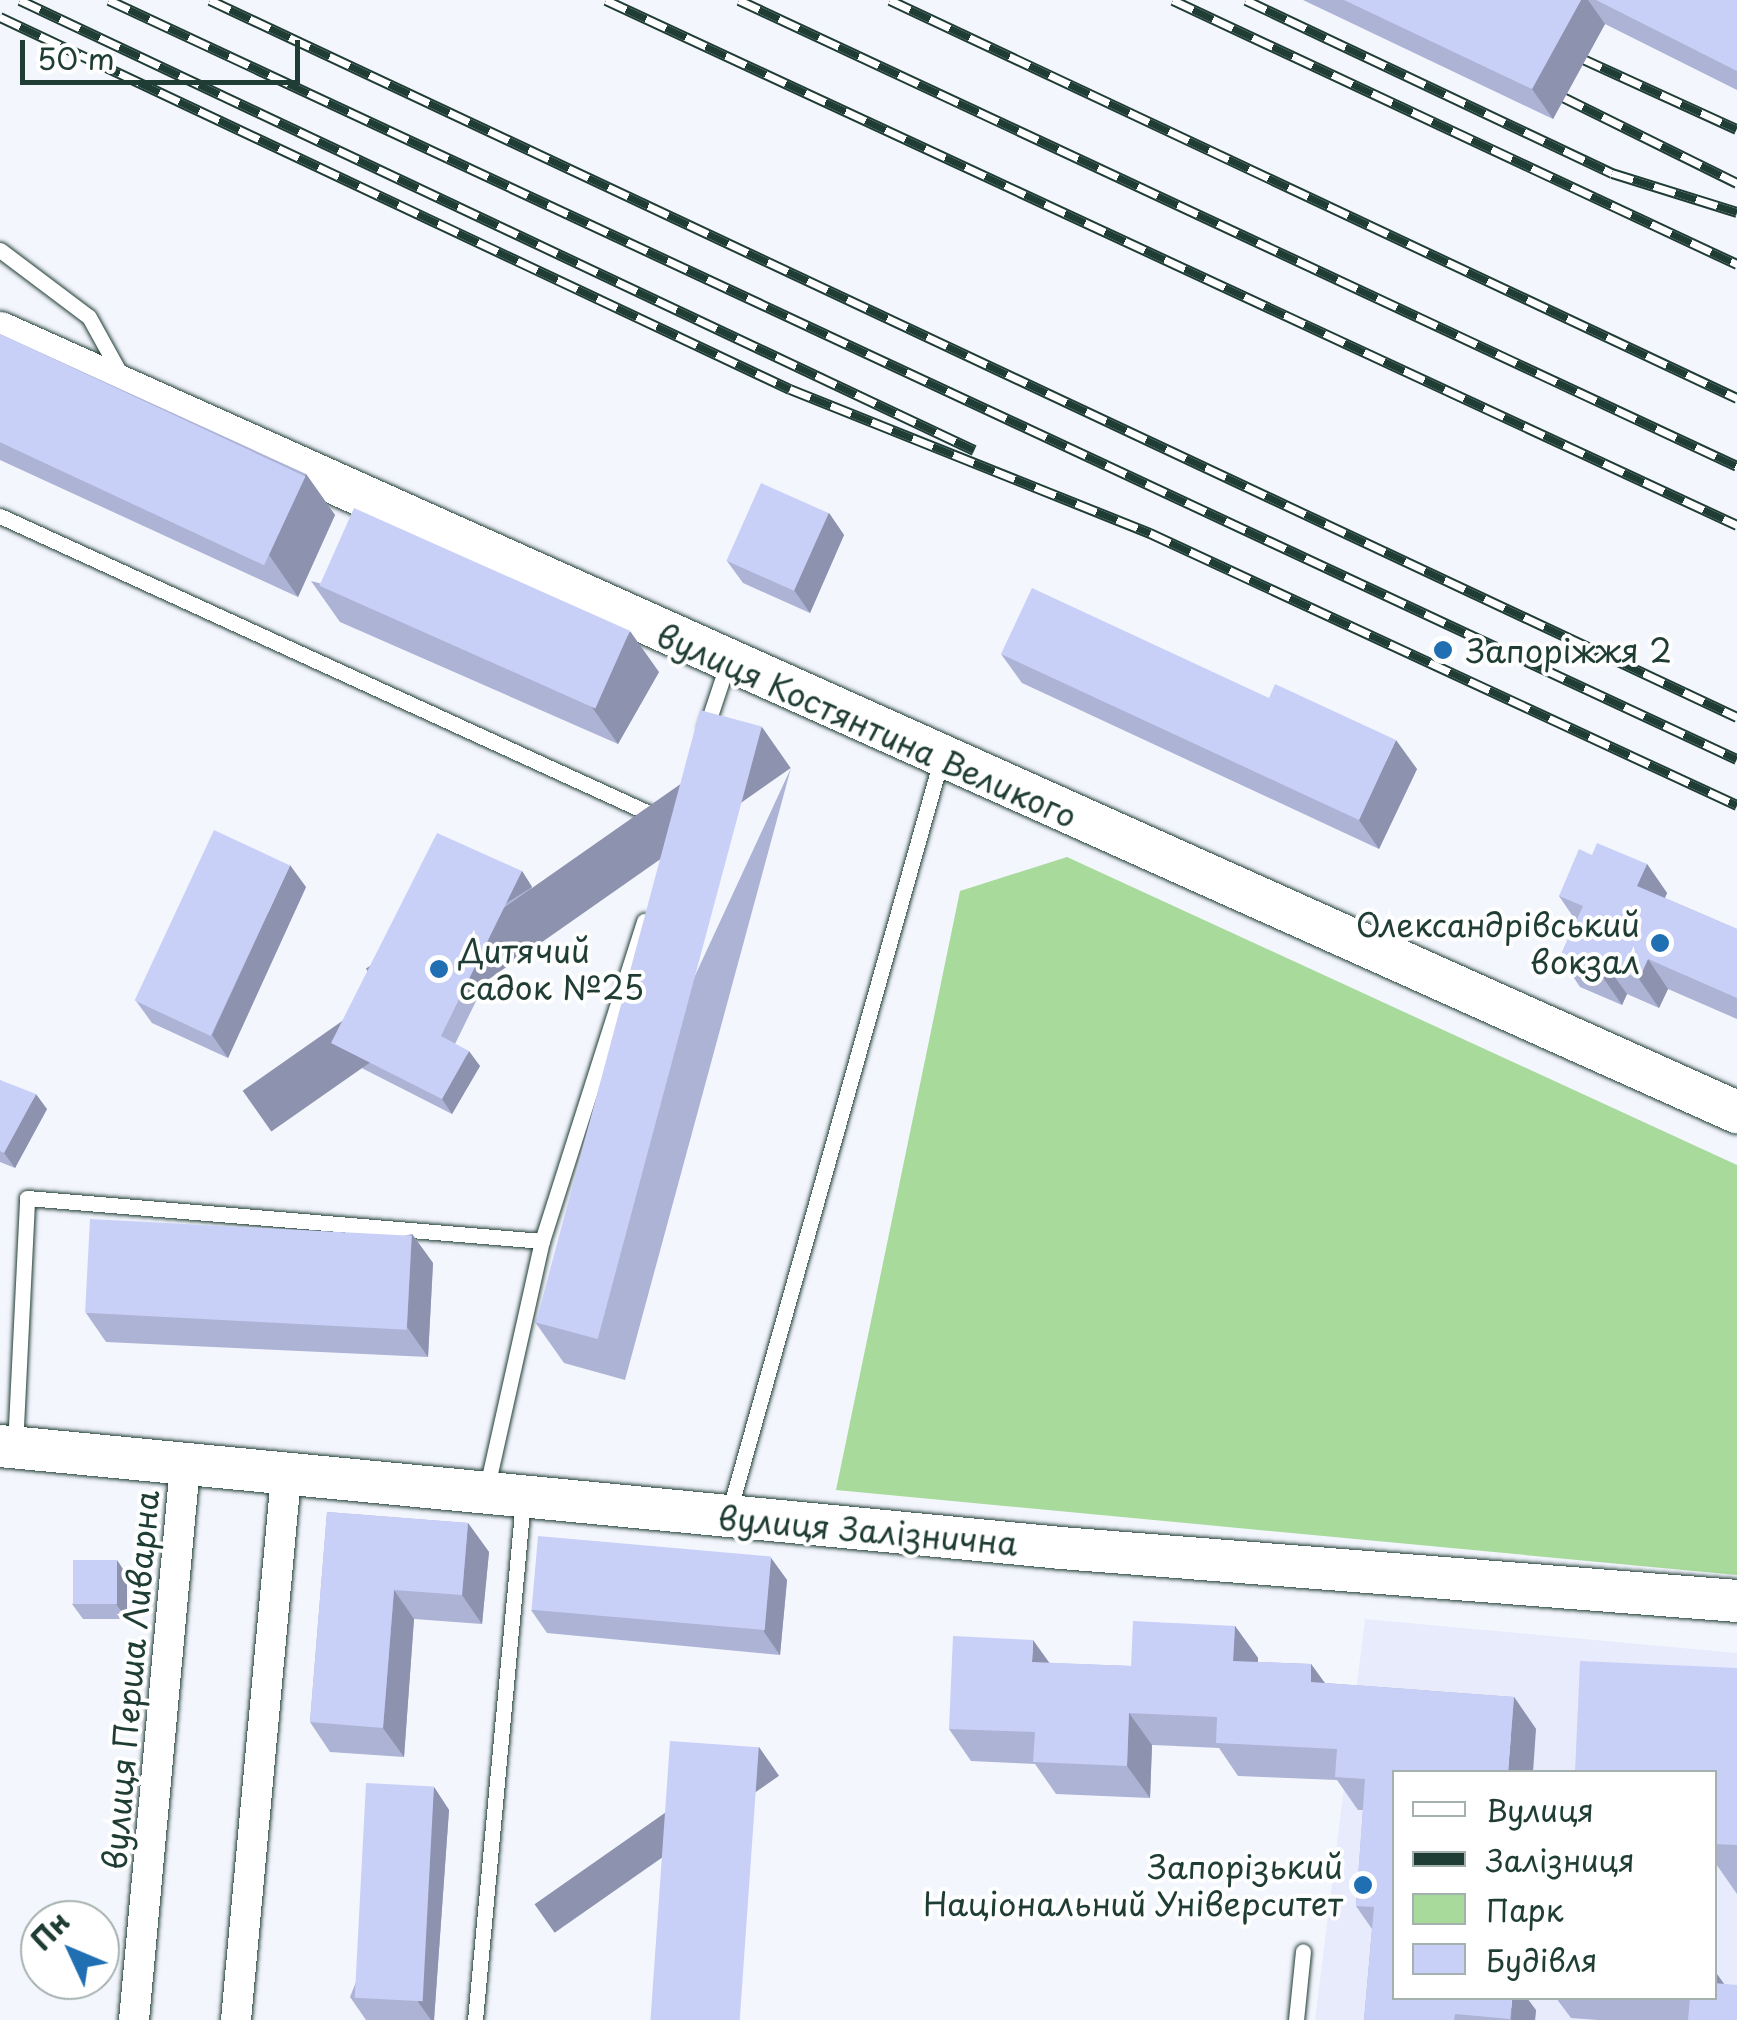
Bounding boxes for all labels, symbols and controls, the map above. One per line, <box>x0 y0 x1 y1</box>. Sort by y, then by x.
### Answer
scale bar <box>25 20 305 82</box>
text: 50 m <box>37 35 115 80</box>
street label: вулиця Костянтина Великого <box>650 614 1084 836</box>
place label: Запоріжжя 2 <box>1466 631 1674 669</box>
marker: Запоріжжя 2 <box>1430 637 1456 663</box>
place label: Олександрівський вокзал <box>1356 906 1640 981</box>
place label: Дитячий садок №25 <box>459 932 644 1007</box>
marker: Олександрівський вокзал <box>1649 932 1671 954</box>
marker: Дитячий садок №25 <box>428 958 450 980</box>
street label: вулиця Перша Ливарна <box>94 1489 166 1871</box>
street label: вулиця Залізнична <box>717 1498 1019 1562</box>
legend <box>1392 1770 1717 2000</box>
text: Вулиця <box>1486 1787 1594 1832</box>
text: Залізниця <box>1486 1837 1635 1882</box>
place label: Запорізький Національний Університет <box>919 1848 1343 1923</box>
marker: Запорізький Національний Університет <box>1352 1874 1374 1896</box>
text: Парк <box>1486 1887 1563 1932</box>
north arrow <box>20 1900 120 2000</box>
text: Пн <box>20 1901 79 1960</box>
text: Будівля <box>1486 1937 1598 1982</box>

